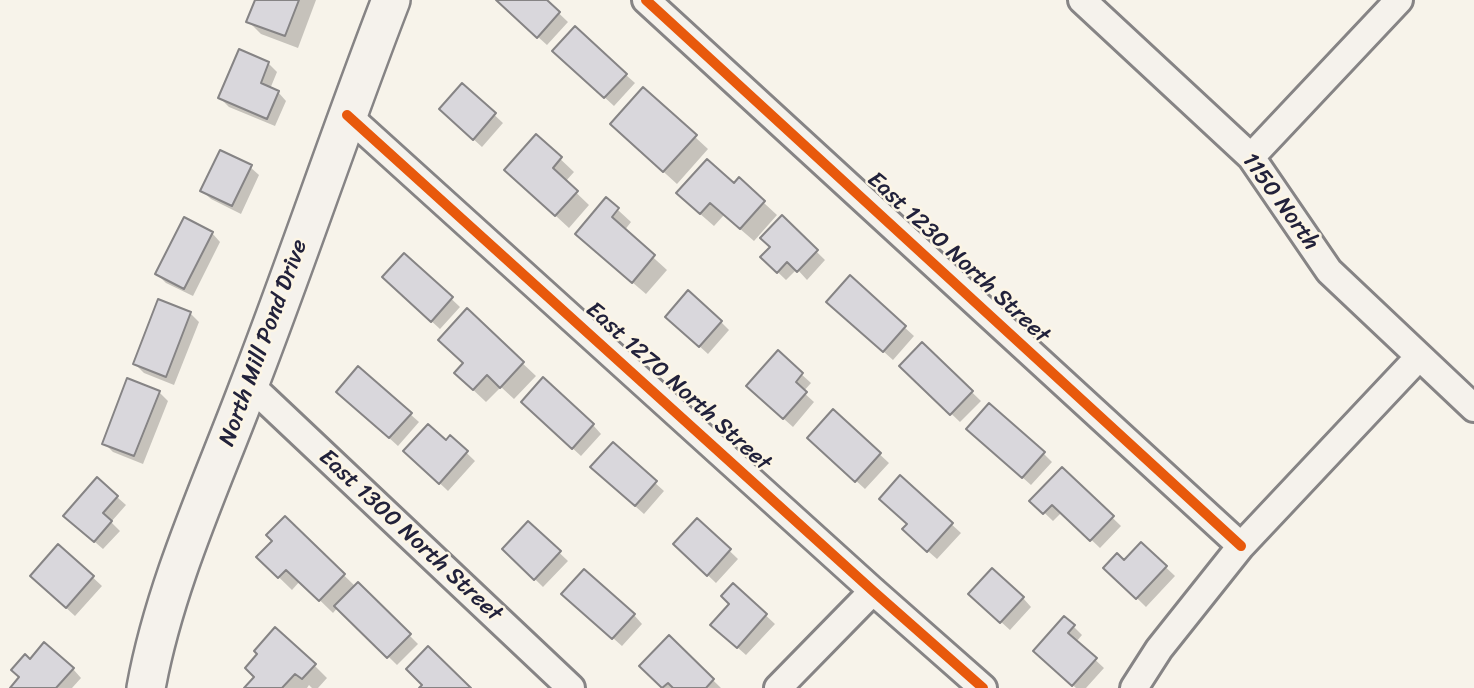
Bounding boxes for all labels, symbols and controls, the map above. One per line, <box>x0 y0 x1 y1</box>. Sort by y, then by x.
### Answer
street label: 1150 North <box>1235 148 1325 256</box>
street label: East 1230 North Street <box>861 166 1055 350</box>
street label: North Mill Pond Drive <box>214 236 314 450</box>
street label: East 1270 North Street <box>580 297 776 477</box>
street label: East 1300 North Street <box>313 444 507 628</box>

